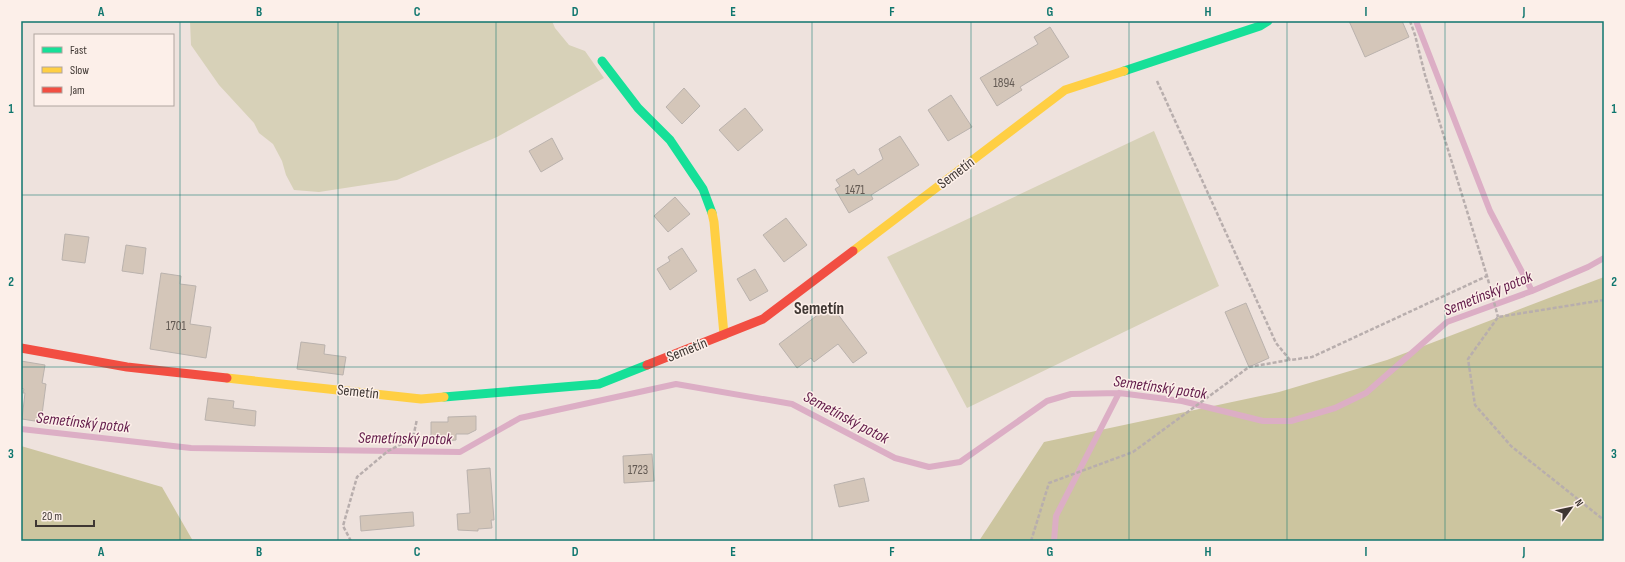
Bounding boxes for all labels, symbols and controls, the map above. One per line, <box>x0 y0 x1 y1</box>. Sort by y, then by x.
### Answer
text: A <box>97 4 105 20</box>
text: B <box>256 4 262 20</box>
text: C <box>414 4 421 20</box>
text: D <box>572 4 579 20</box>
text: E <box>730 4 736 20</box>
text: F <box>889 4 895 20</box>
text: G <box>1047 4 1054 20</box>
text: H <box>1205 4 1212 20</box>
text: I <box>1365 4 1368 20</box>
text: J <box>1522 4 1526 20</box>
legend <box>34 34 174 106</box>
text: Fast <box>70 43 87 58</box>
text: Slow <box>70 63 89 78</box>
house number: 1894 <box>993 75 1015 91</box>
text: Jam <box>69 83 85 98</box>
text: 1 <box>8 101 14 117</box>
text: 1 <box>1611 101 1617 117</box>
street label: Semetín <box>934 153 978 193</box>
house number: 1471 <box>845 182 865 198</box>
water label: Semetínský potok <box>1441 267 1536 320</box>
text: 2 <box>8 274 14 290</box>
text: 2 <box>1611 274 1617 290</box>
district label: Semetín <box>794 299 844 319</box>
house number: 1701 <box>166 318 186 334</box>
street label: Semetín <box>664 333 710 367</box>
water label: Semetínský potok <box>1112 372 1209 404</box>
street label: Semetín <box>336 380 380 404</box>
water label: Semetínský potok <box>800 388 893 449</box>
water label: Semetínský potok <box>35 409 132 437</box>
water label: Semetínský potok <box>358 429 453 449</box>
text: 3 <box>8 446 14 462</box>
text: 3 <box>1611 446 1617 462</box>
house number: 1723 <box>628 462 648 478</box>
north arrow <box>1551 488 1591 528</box>
text: N <box>1572 497 1586 509</box>
scale bar <box>36 502 94 528</box>
text: 20 m <box>42 509 62 524</box>
text: A <box>97 544 105 560</box>
text: B <box>256 544 262 560</box>
text: C <box>414 544 421 560</box>
text: D <box>572 544 579 560</box>
text: E <box>730 544 736 560</box>
text: F <box>889 544 895 560</box>
text: G <box>1047 544 1054 560</box>
text: H <box>1205 544 1212 560</box>
text: I <box>1365 544 1368 560</box>
text: J <box>1522 544 1526 560</box>

